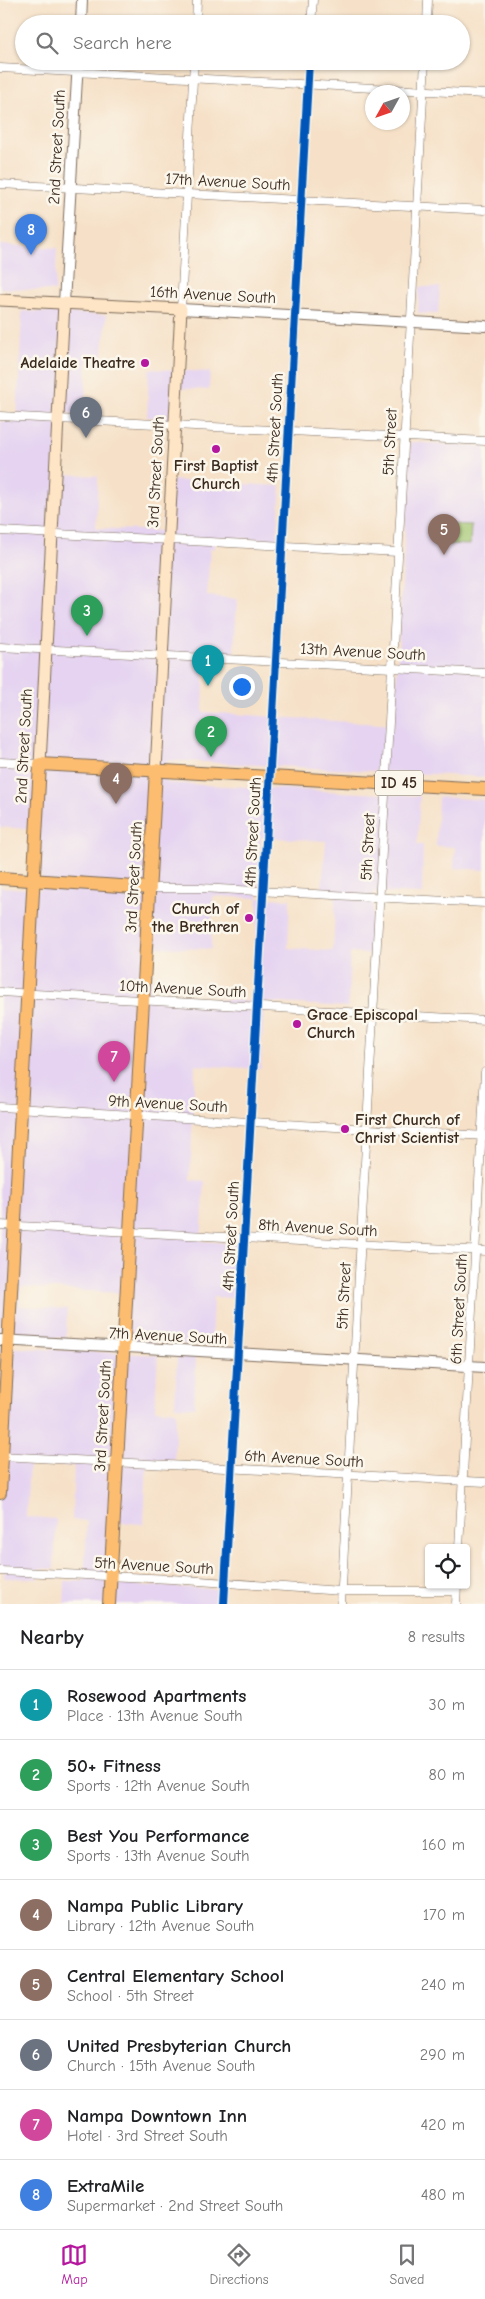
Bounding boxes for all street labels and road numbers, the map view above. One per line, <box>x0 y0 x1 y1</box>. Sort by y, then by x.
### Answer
street label: 2nd Street South <box>45 89 69 205</box>
street label: 17th Avenue South <box>165 170 291 194</box>
street label: 16th Avenue South <box>150 283 276 307</box>
street label: 4th Street South <box>263 372 287 484</box>
street label: 5th Street <box>379 408 401 476</box>
street label: 3rd Street South <box>144 416 168 528</box>
street label: 13th Avenue South <box>300 640 426 664</box>
street label: 2nd Street South <box>12 688 36 804</box>
road number: ID 45 <box>375 770 423 796</box>
street label: 4th Street South <box>241 776 265 888</box>
street label: 5th Street <box>357 813 379 881</box>
street label: 3rd Street South <box>122 821 146 933</box>
street label: 10th Avenue South <box>119 977 247 1001</box>
street label: 9th Avenue South <box>108 1092 228 1116</box>
street label: 4th Street South <box>219 1180 243 1292</box>
street label: 8th Avenue South <box>258 1216 378 1240</box>
street label: 6th Street South <box>447 1253 471 1365</box>
street label: 5th Street <box>333 1262 355 1330</box>
street label: 7th Avenue South <box>108 1324 228 1348</box>
street label: 3rd Street South <box>91 1360 115 1472</box>
street label: 6th Avenue South <box>244 1447 364 1471</box>
street label: 5th Avenue South <box>94 1554 214 1578</box>

